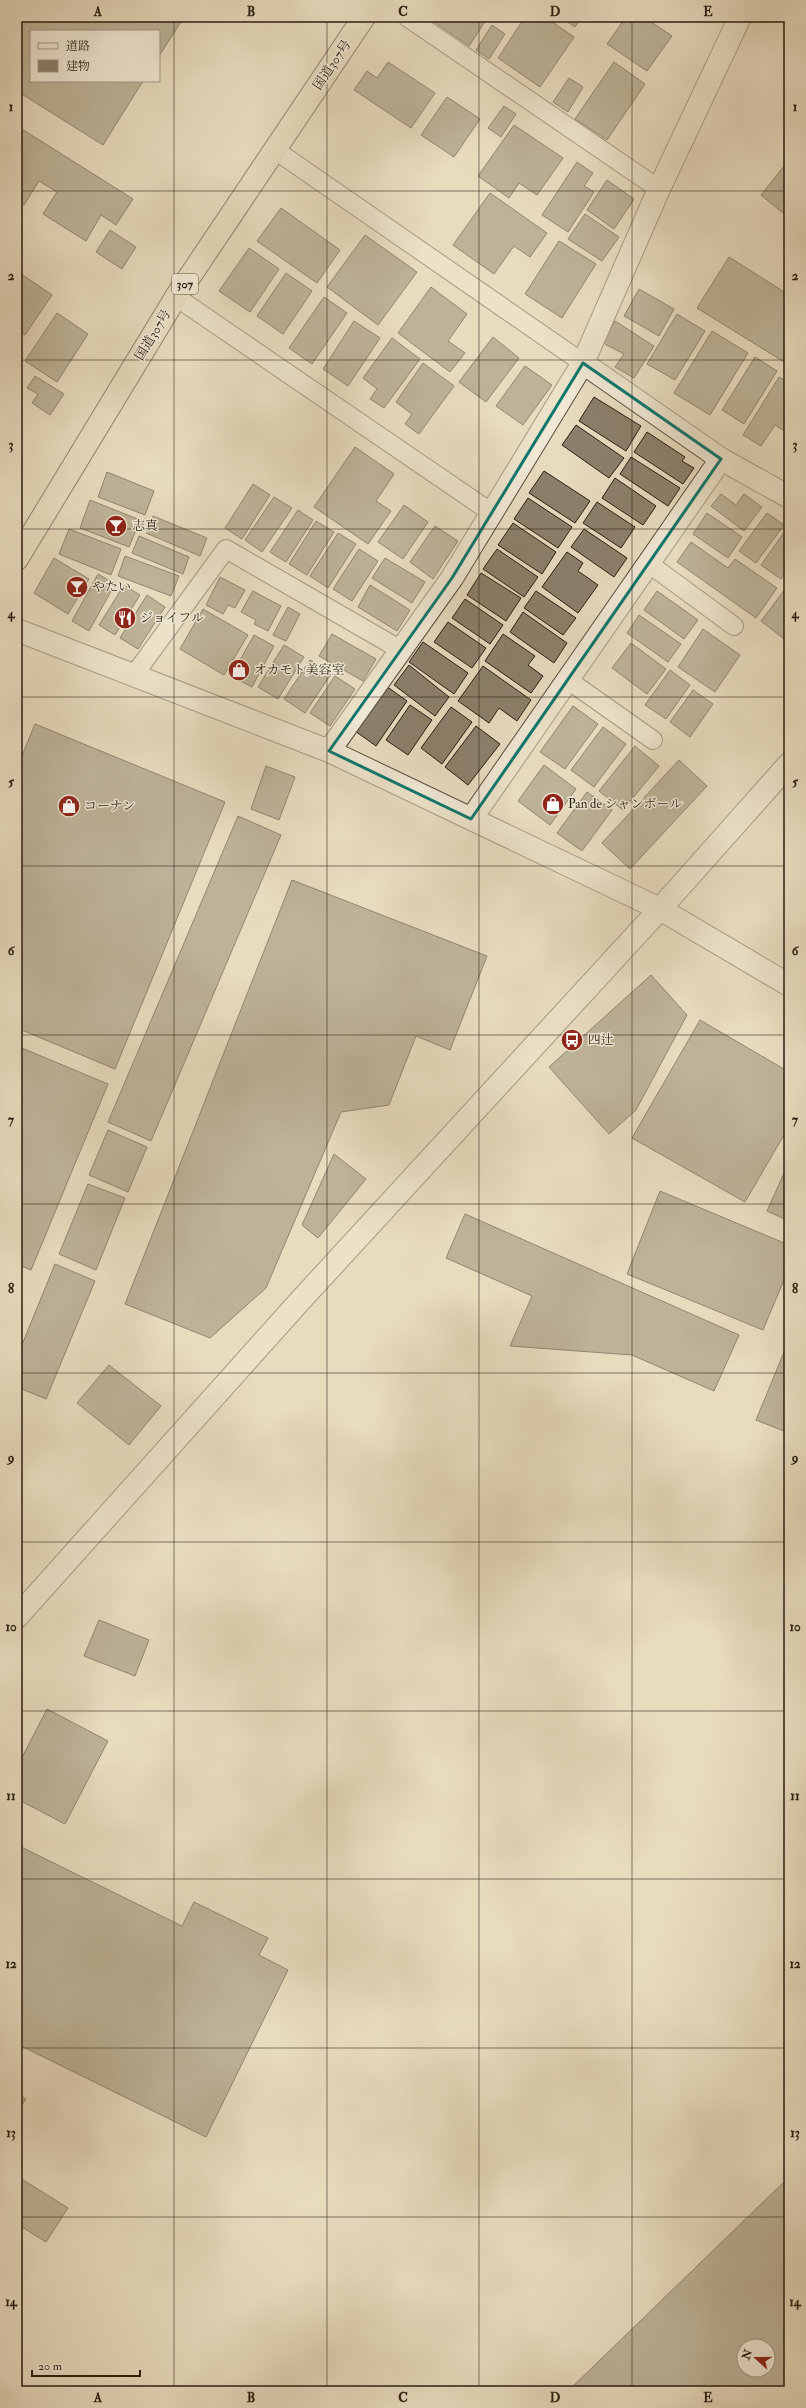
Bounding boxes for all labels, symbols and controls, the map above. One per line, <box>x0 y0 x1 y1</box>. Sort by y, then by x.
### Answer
text: A <box>93 4 103 20</box>
text: B <box>247 4 255 20</box>
text: C <box>398 4 408 20</box>
text: D <box>550 4 561 20</box>
text: E <box>703 4 713 20</box>
legend <box>30 30 160 82</box>
street label: 国道307号 <box>310 37 354 93</box>
text: 道路 <box>66 39 90 54</box>
text: 建物 <box>66 59 90 74</box>
text: 1 <box>9 99 14 115</box>
text: 1 <box>793 99 798 115</box>
text: 2 <box>8 268 15 284</box>
text: 2 <box>792 268 799 284</box>
road number: 307 <box>172 274 198 294</box>
street label: 国道307号 <box>132 307 174 363</box>
text: 3 <box>9 437 14 453</box>
text: 3 <box>793 437 798 453</box>
bar icon: 志真 <box>103 513 129 539</box>
place label: 志真 <box>132 518 158 534</box>
bar icon: やたい <box>64 574 90 600</box>
place label: やたい <box>92 579 131 595</box>
restaurant icon: ジョイフル <box>112 605 138 631</box>
text: 4 <box>6 606 15 622</box>
text: 4 <box>790 606 799 622</box>
place label: ジョイフル <box>140 610 204 626</box>
shop icon: オカモト美容室 <box>226 657 252 683</box>
place label: オカモト美容室 <box>254 662 345 678</box>
text: 5 <box>8 774 14 790</box>
text: 5 <box>792 774 798 790</box>
shop icon: Pan de シャンボール <box>540 791 566 817</box>
shop icon: コーナン <box>56 793 82 819</box>
place label: Pan de シャンボール <box>568 796 682 812</box>
place label: コーナン <box>84 798 135 814</box>
text: 6 <box>8 943 16 959</box>
text: 6 <box>792 943 800 959</box>
bus stop icon: 四辻 <box>559 1027 585 1053</box>
place label: 四辻 <box>588 1032 614 1048</box>
text: 7 <box>8 1112 15 1128</box>
text: 7 <box>792 1112 799 1128</box>
text: 8 <box>8 1281 14 1297</box>
text: 8 <box>792 1281 798 1297</box>
text: 9 <box>6 1450 15 1466</box>
text: 9 <box>790 1450 799 1466</box>
text: 10 <box>5 1619 17 1635</box>
text: 10 <box>789 1619 801 1635</box>
text: 11 <box>6 1788 16 1804</box>
text: 11 <box>790 1788 800 1804</box>
text: 12 <box>5 1956 17 1972</box>
text: 12 <box>789 1956 801 1972</box>
text: 13 <box>6 2125 16 2141</box>
text: 13 <box>790 2125 800 2141</box>
text: 14 <box>5 2294 18 2310</box>
text: 14 <box>789 2294 802 2310</box>
north arrow <box>736 2338 776 2378</box>
text: N <box>739 2347 755 2362</box>
scale bar <box>32 2352 140 2378</box>
text: 20 m <box>38 2359 63 2374</box>
text: A <box>93 2390 103 2406</box>
text: B <box>247 2390 255 2406</box>
text: C <box>398 2390 408 2406</box>
text: D <box>550 2390 561 2406</box>
text: E <box>703 2390 713 2406</box>

